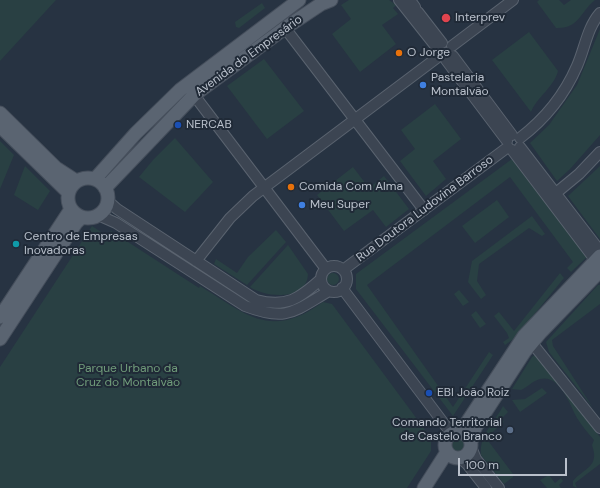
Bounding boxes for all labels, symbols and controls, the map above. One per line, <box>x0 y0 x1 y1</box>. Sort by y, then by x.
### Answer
place label: Interprev <box>455 11 505 25</box>
marker: Interprev <box>440 12 452 24</box>
street label: Avenida do Empresário <box>193 13 305 99</box>
place label: O Jorge <box>407 46 450 60</box>
marker: O Jorge <box>394 48 404 58</box>
place label: Pastelaria Montalvão <box>431 71 489 99</box>
marker: Pastelaria Montalvão <box>418 80 428 90</box>
place label: NERCAB <box>186 118 232 132</box>
marker: NERCAB <box>173 120 183 130</box>
street label: Rua Doutora Ludovina Barroso <box>354 153 496 265</box>
place label: Comida Com Alma <box>299 180 403 194</box>
marker: Comida Com Alma <box>286 182 296 192</box>
place label: Meu Super <box>310 198 370 212</box>
marker: Meu Super <box>297 200 307 210</box>
place label: Centro de Empresas Inovadoras <box>24 230 138 258</box>
marker: Centro de Empresas Inovadoras <box>11 239 21 249</box>
park label: Parque Urbano da Cruz do Montalvão <box>76 362 180 390</box>
place label: EBI João Roiz <box>437 386 509 400</box>
marker: EBI João Roiz <box>424 388 434 398</box>
place label: Comando Territorial de Castelo Branco <box>392 416 502 444</box>
marker: Comando Territorial de Castelo Branco <box>505 425 515 435</box>
scale bar <box>460 450 569 476</box>
text: 100 m <box>465 457 499 473</box>

